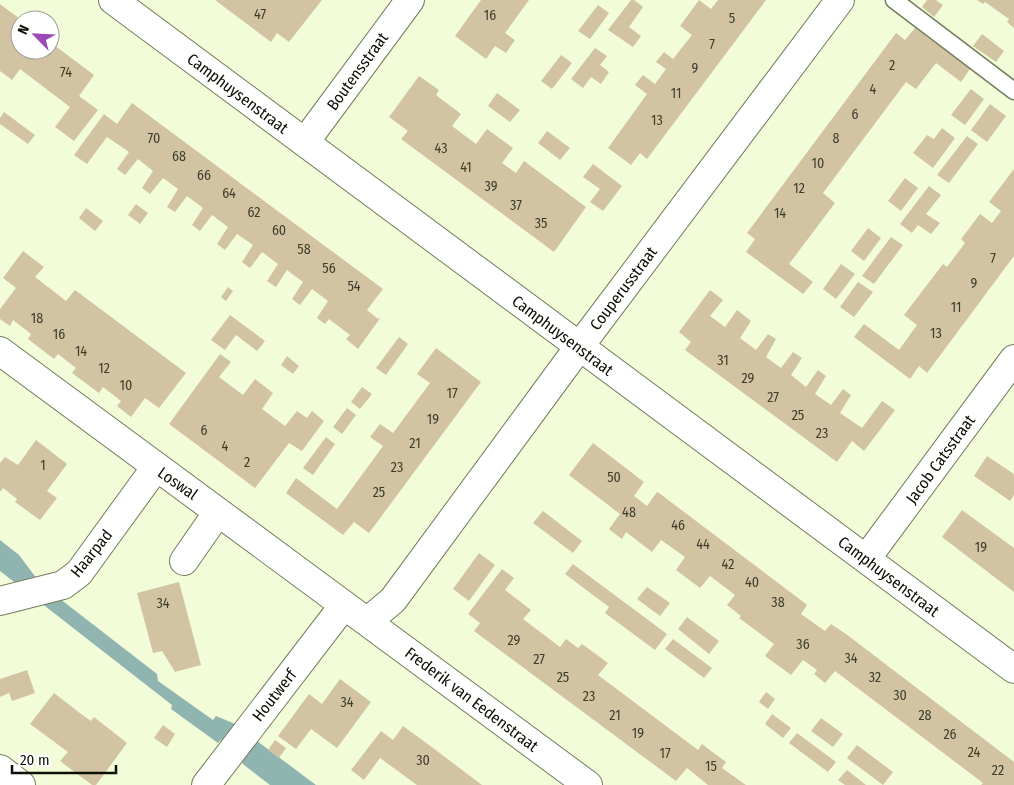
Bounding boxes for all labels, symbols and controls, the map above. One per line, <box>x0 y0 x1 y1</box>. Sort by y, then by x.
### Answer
house number: 47 <box>254 6 266 23</box>
house number: 16 <box>484 7 496 24</box>
north arrow <box>10 10 60 60</box>
house number: 5 <box>729 10 735 27</box>
text: N <box>14 23 33 37</box>
street label: Boutensstraat <box>323 28 392 114</box>
house number: 7 <box>709 36 715 53</box>
street label: Camphuysenstraat <box>183 49 293 138</box>
house number: 2 <box>889 57 895 74</box>
house number: 9 <box>692 60 699 77</box>
house number: 74 <box>60 64 72 81</box>
house number: 4 <box>870 81 877 98</box>
house number: 11 <box>671 85 681 102</box>
house number: 6 <box>852 106 859 123</box>
house number: 13 <box>651 112 663 129</box>
house number: 70 <box>148 130 160 147</box>
house number: 8 <box>833 130 840 147</box>
house number: 43 <box>435 140 447 157</box>
house number: 68 <box>172 148 186 165</box>
house number: 10 <box>812 155 824 172</box>
house number: 41 <box>460 159 472 176</box>
house number: 66 <box>197 167 211 184</box>
house number: 39 <box>485 178 498 195</box>
house number: 12 <box>793 180 805 197</box>
house number: 64 <box>222 185 236 202</box>
house number: 37 <box>510 197 522 214</box>
house number: 62 <box>248 204 261 221</box>
house number: 14 <box>774 205 786 222</box>
house number: 35 <box>535 215 547 232</box>
house number: 60 <box>272 222 286 239</box>
house number: 58 <box>297 241 311 258</box>
street label: Couperusstraat <box>586 242 661 334</box>
house number: 7 <box>990 250 996 267</box>
house number: 56 <box>322 260 336 277</box>
house number: 9 <box>971 275 978 292</box>
house number: 54 <box>347 278 361 295</box>
street label: Camphuysenstraat <box>508 291 618 380</box>
house number: 11 <box>951 299 961 316</box>
house number: 18 <box>31 310 43 327</box>
house number: 13 <box>930 325 942 342</box>
house number: 16 <box>53 326 65 343</box>
house number: 14 <box>75 343 87 360</box>
house number: 31 <box>717 352 729 369</box>
house number: 12 <box>98 360 110 377</box>
house number: 29 <box>742 370 755 387</box>
house number: 10 <box>120 377 132 394</box>
house number: 17 <box>446 385 458 402</box>
house number: 27 <box>767 389 779 406</box>
house number: 25 <box>792 407 804 424</box>
house number: 19 <box>427 411 439 428</box>
street label: Jacob Catsstraat <box>902 411 979 507</box>
house number: 6 <box>201 422 208 439</box>
house number: 23 <box>816 425 828 442</box>
house number: 21 <box>409 435 421 452</box>
house number: 4 <box>222 438 229 455</box>
house number: 2 <box>244 454 250 471</box>
house number: 1 <box>40 457 46 474</box>
house number: 23 <box>391 459 403 476</box>
street label: Loswal <box>154 463 201 504</box>
house number: 50 <box>607 469 621 486</box>
house number: 25 <box>373 484 385 501</box>
house number: 48 <box>622 504 636 521</box>
house number: 46 <box>671 517 685 534</box>
street label: Haarpad <box>66 526 116 581</box>
street label: Camphuysenstraat <box>834 532 944 621</box>
house number: 44 <box>696 536 710 553</box>
house number: 19 <box>975 539 987 556</box>
house number: 42 <box>722 556 734 573</box>
house number: 40 <box>745 574 759 591</box>
house number: 38 <box>771 594 785 611</box>
house number: 34 <box>156 595 170 612</box>
house number: 29 <box>508 632 521 649</box>
house number: 36 <box>796 636 810 653</box>
street label: Frederik van Eedenstraat <box>401 643 543 756</box>
house number: 34 <box>844 650 858 667</box>
house number: 27 <box>533 651 545 668</box>
street label: Houtwerf <box>248 665 301 725</box>
house number: 25 <box>557 669 569 686</box>
house number: 32 <box>869 669 881 686</box>
house number: 30 <box>893 687 907 704</box>
house number: 23 <box>583 688 595 705</box>
house number: 34 <box>340 694 354 711</box>
house number: 21 <box>609 707 621 724</box>
house number: 28 <box>918 707 932 724</box>
house number: 19 <box>632 725 644 742</box>
house number: 26 <box>943 726 957 743</box>
scale bar <box>12 742 116 774</box>
house number: 24 <box>968 744 981 761</box>
house number: 17 <box>659 745 671 762</box>
text: 20 m <box>20 751 50 769</box>
house number: 30 <box>416 752 430 769</box>
house number: 15 <box>705 758 717 775</box>
house number: 22 <box>992 762 1004 779</box>

